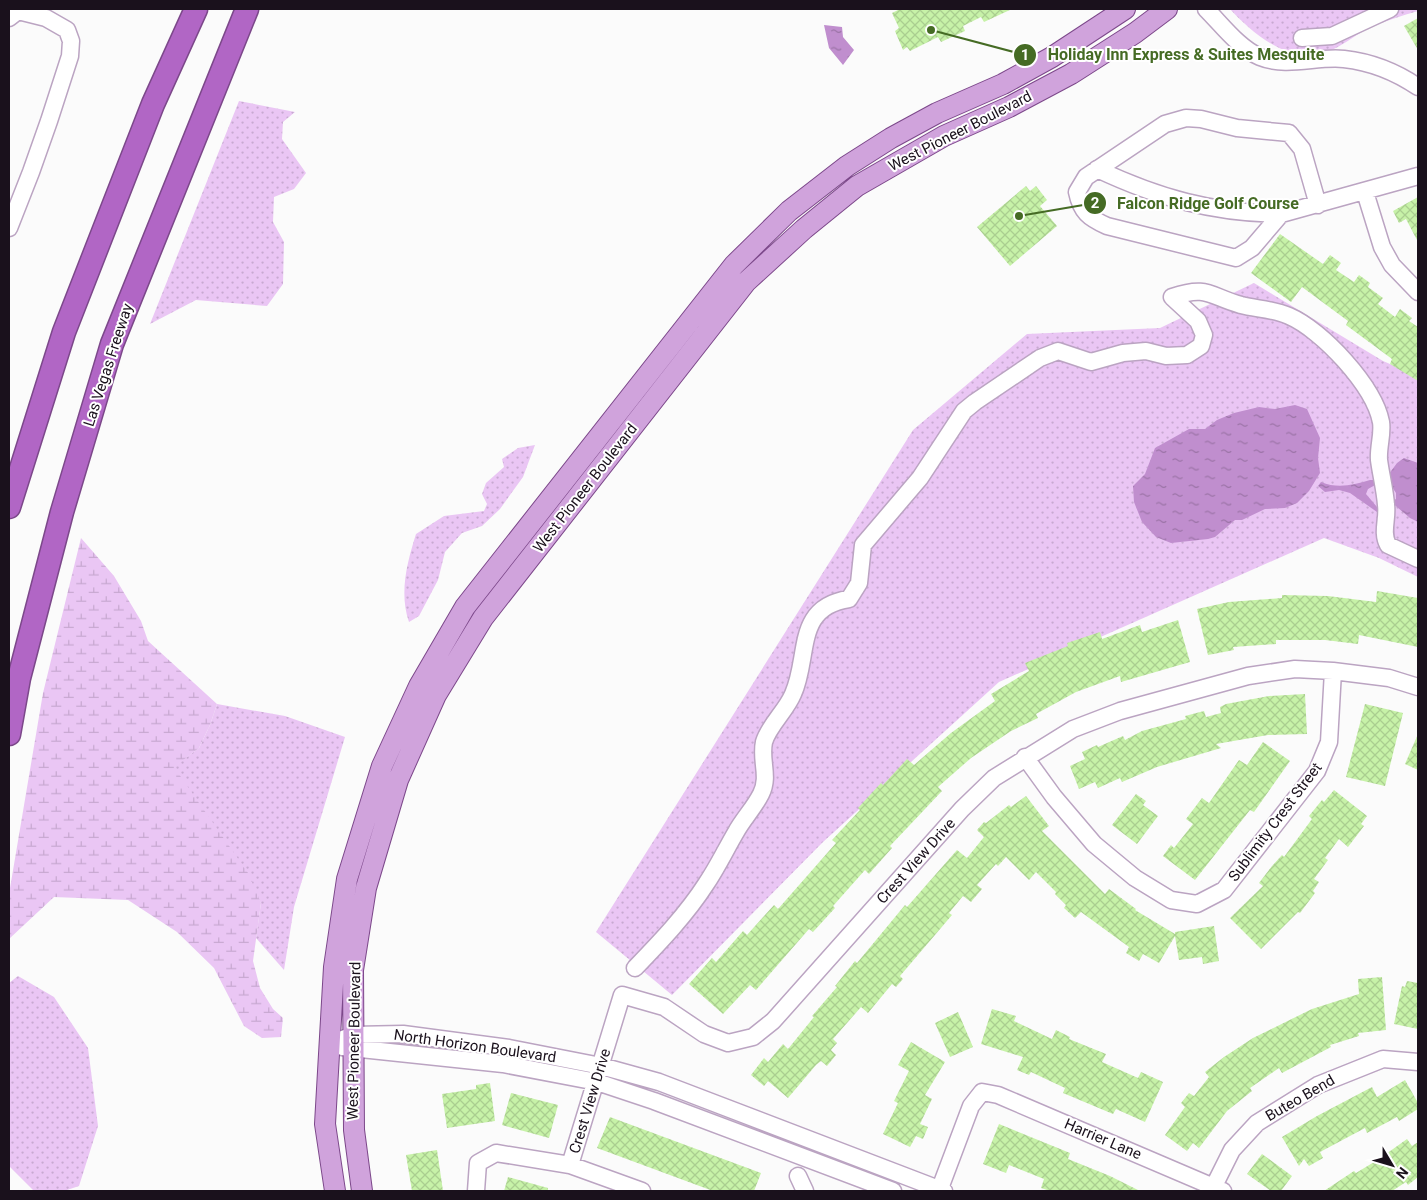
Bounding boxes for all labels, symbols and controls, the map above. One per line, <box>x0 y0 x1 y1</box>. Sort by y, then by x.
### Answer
callout: Holiday Inn Express & Suites Mesquite <box>1012 39 1334 70</box>
text: Holiday Inn Express & Suites Mesquite <box>1048 45 1325 64</box>
text: 1 <box>1021 46 1029 64</box>
street label: West Pioneer Boulevard <box>885 87 1035 175</box>
callout: Falcon Ridge Golf Course <box>1082 188 1309 219</box>
text: 2 <box>1091 194 1100 212</box>
text: Falcon Ridge Golf Course <box>1117 194 1299 213</box>
street label: Las Vegas Freeway <box>80 301 136 429</box>
street label: West Pioneer Boulevard <box>529 420 641 556</box>
street label: Sublimity Crest Street <box>1224 759 1326 885</box>
street label: Crest View Drive <box>873 814 959 907</box>
street label: West Pioneer Boulevard <box>344 962 364 1120</box>
street label: North Horizon Boulevard <box>393 1026 557 1066</box>
street label: Crest View Drive <box>565 1046 615 1156</box>
street label: Buteo Bend <box>1262 1071 1338 1125</box>
street label: Harrier Lane <box>1062 1115 1144 1163</box>
north arrow <box>1367 1140 1417 1190</box>
text: N <box>1393 1164 1412 1182</box>

